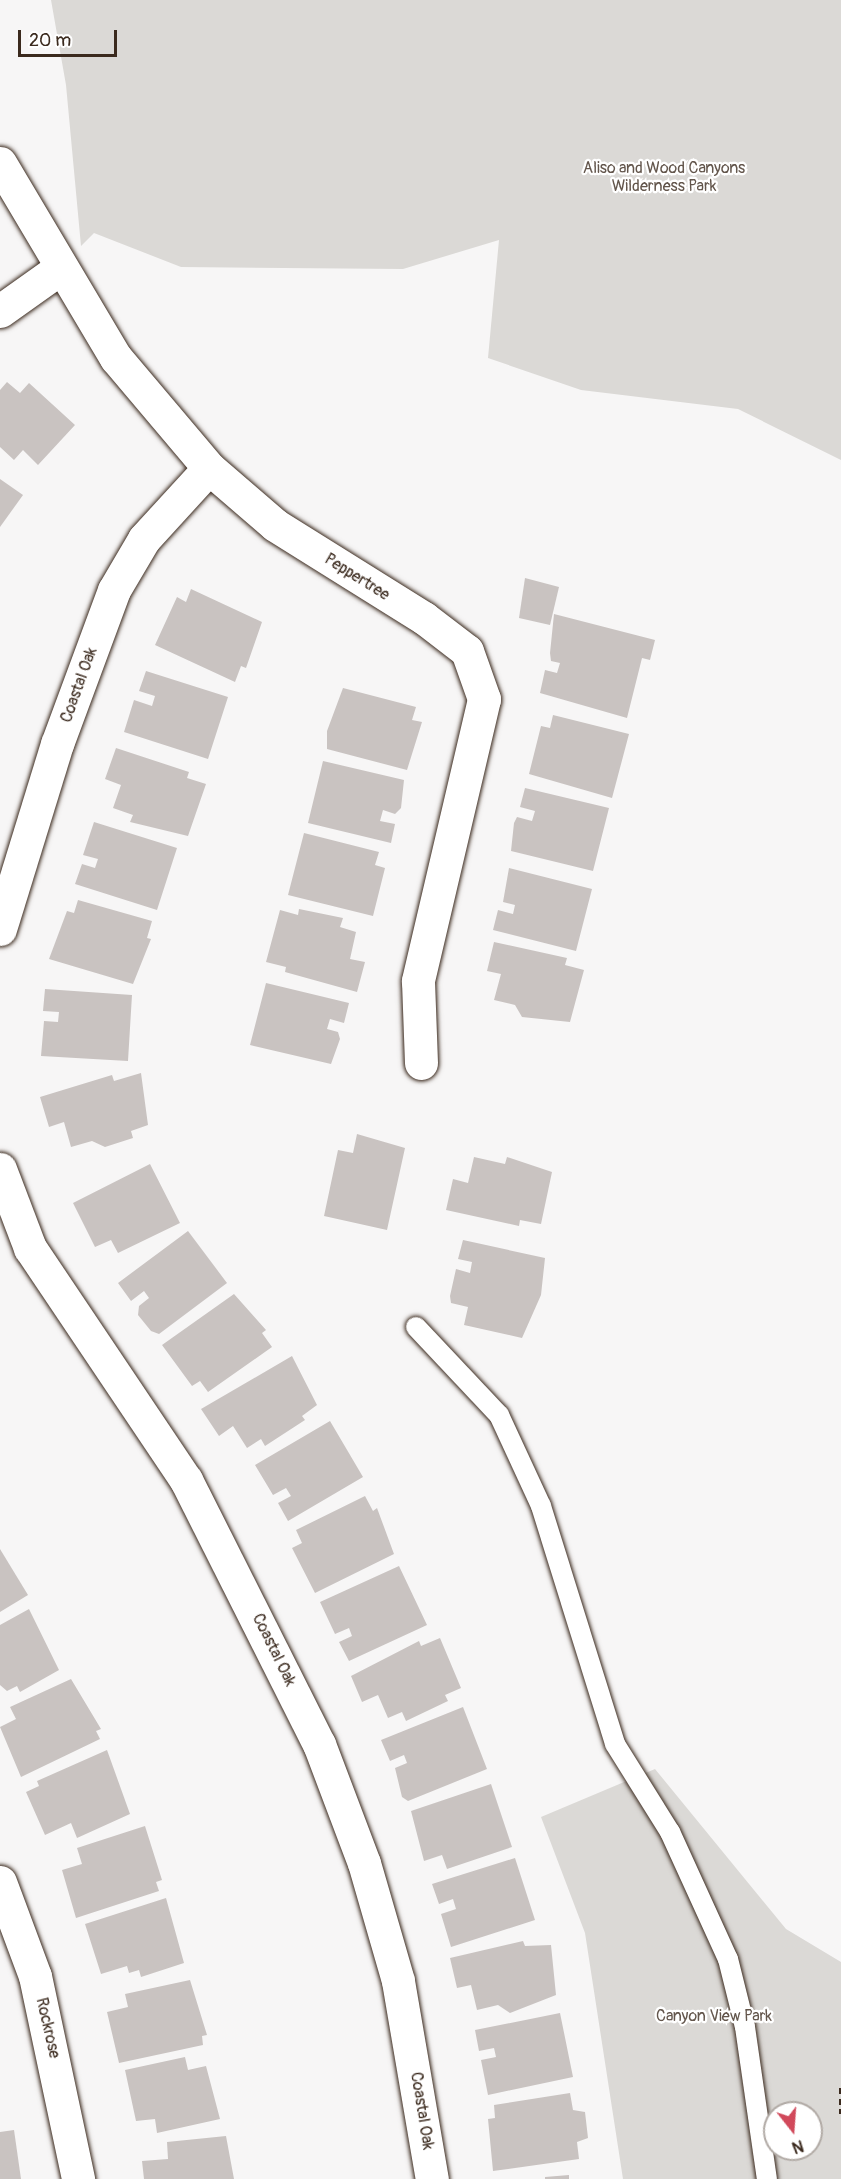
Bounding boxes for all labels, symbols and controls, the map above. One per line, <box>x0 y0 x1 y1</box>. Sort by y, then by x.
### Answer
scale bar <box>21 18 120 56</box>
text: 20 m <box>29 29 71 52</box>
park label: Aliso and Wood Canyons Wilderness Park <box>583 158 745 196</box>
street label: Peppertree <box>321 550 393 604</box>
street label: Coastal Oak <box>57 645 101 725</box>
street label: Coastal Oak <box>248 1611 300 1689</box>
street label: Rockrose <box>32 1996 64 2060</box>
park label: Canyon View Park <box>656 2006 772 2026</box>
street label: Coastal Oak <box>406 2071 438 2151</box>
north arrow <box>763 2101 823 2161</box>
text: N <box>790 2135 806 2157</box>

